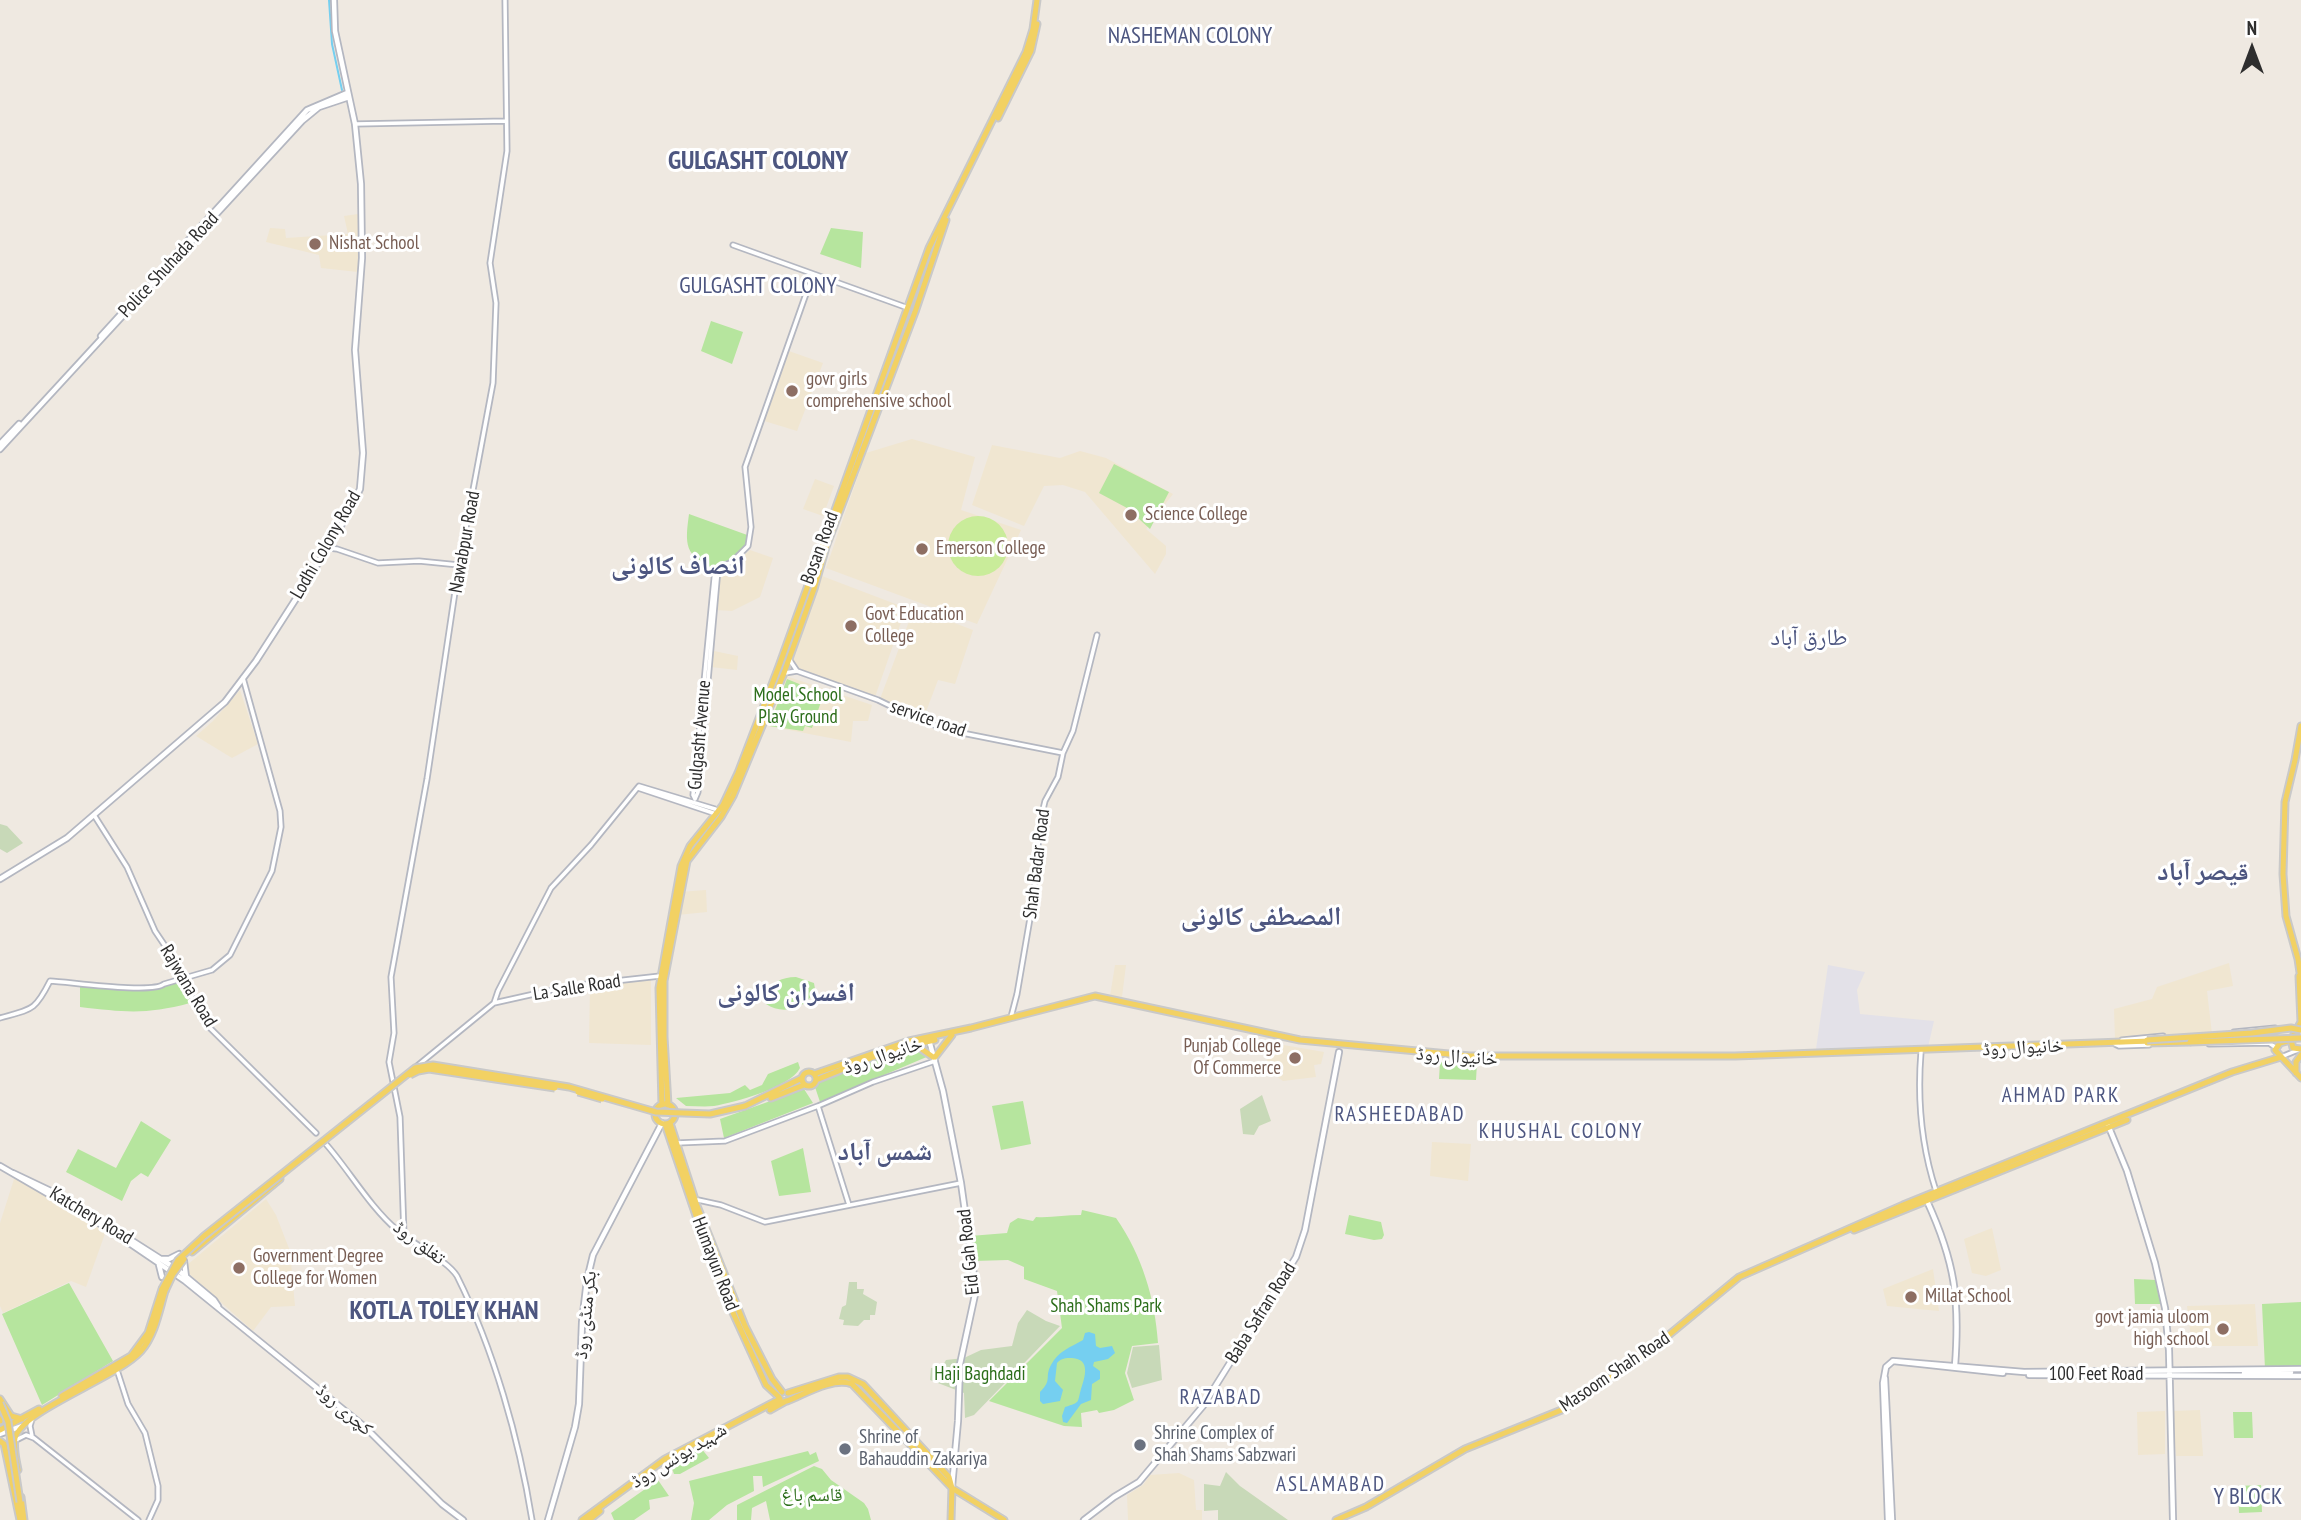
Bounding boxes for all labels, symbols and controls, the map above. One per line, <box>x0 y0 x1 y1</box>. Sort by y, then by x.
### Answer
north arrow <box>2217 14 2287 84</box>
text: N <box>2247 16 2257 40</box>
district label: NASHEMAN COLONY <box>1095 22 1285 50</box>
district label: GULGASHT COLONY <box>655 146 861 178</box>
street label: Police Shuhada Road <box>114 207 224 323</box>
place label: Nishat School <box>329 233 419 255</box>
marker: Nishat School <box>307 236 323 252</box>
district label: GULGASHT COLONY <box>666 272 850 300</box>
place label: govr girls comprehensive school <box>806 369 951 413</box>
marker: govr girls comprehensive school <box>784 383 800 399</box>
street label: Lodhi Colony Road <box>286 487 366 603</box>
street label: Nawabpur Road <box>445 489 485 595</box>
place label: Science College <box>1145 504 1248 526</box>
marker: Science College <box>1123 507 1139 523</box>
street label: Bosan Road <box>796 508 844 588</box>
place label: Emerson College <box>936 538 1046 560</box>
marker: Emerson College <box>914 541 930 557</box>
district label: انصاف کالونی <box>611 551 745 583</box>
place label: Govt Education College <box>865 604 964 648</box>
marker: Govt Education College <box>843 618 859 634</box>
district label: طارق آباد <box>1771 624 1847 652</box>
street label: Gulgasht Avenue <box>684 679 716 791</box>
park label: Model School Play Ground <box>754 685 842 729</box>
street label: service road <box>887 695 969 743</box>
street label: Shah Badar Road <box>1019 808 1055 920</box>
district label: قیصر آباد <box>2157 857 2249 889</box>
district label: المصطفی کالونی <box>1181 902 1341 934</box>
street label: Rajwana Road <box>155 941 221 1031</box>
street label: La Salle Road <box>532 970 622 1006</box>
district label: افسران کالونی <box>717 978 855 1010</box>
street label: خانیوال روڈ <box>841 1033 925 1079</box>
street label: خانیوال روڈ <box>1982 1034 2064 1062</box>
place label: Punjab College Of Commerce <box>1183 1036 1281 1080</box>
street label: خانیوال روڈ <box>1415 1043 1499 1071</box>
marker: Punjab College Of Commerce <box>1287 1050 1303 1066</box>
district label: AHMAD PARK <box>2003 1083 2119 1109</box>
district label: RASHEEDABAD <box>1336 1102 1464 1128</box>
district label: KHUSHAL COLONY <box>1481 1119 1641 1145</box>
district label: شمس آباد <box>838 1137 932 1169</box>
street label: Katchery Road <box>45 1182 137 1250</box>
street label: Eid Gah Road <box>953 1208 985 1296</box>
street label: Humayun Road <box>687 1214 743 1314</box>
street label: تغلق روڈ <box>388 1216 450 1270</box>
place label: Government Degree College for Women <box>253 1246 384 1290</box>
street label: Baba Safran Road <box>1221 1258 1301 1368</box>
marker: Government Degree College for Women <box>231 1260 247 1276</box>
street label: بکر منڈی روڈ <box>570 1270 602 1360</box>
place label: Millat School <box>1925 1286 2011 1308</box>
marker: Millat School <box>1903 1289 1919 1305</box>
district label: KOTLA TOLEY KHAN <box>335 1296 553 1328</box>
park label: Shah Shams Park <box>1050 1296 1162 1318</box>
place label: govt jamia uloom high school <box>2095 1307 2209 1351</box>
marker: govt jamia uloom high school <box>2215 1321 2231 1337</box>
street label: Masoom Shah Road <box>1556 1327 1674 1417</box>
park label: Haji Baghdadi <box>934 1364 1026 1386</box>
street label: 100 Feet Road <box>2049 1364 2143 1386</box>
street label: کچری روڈ <box>311 1379 377 1441</box>
district label: RAZABAD <box>1180 1385 1262 1411</box>
street label: شہید یونس روڈ <box>627 1418 731 1494</box>
place label: Shrine Complex of Shah Shams Sabzwari <box>1154 1423 1296 1467</box>
place label: Shrine of Bahauddin Zakariya <box>859 1427 987 1471</box>
marker: Shrine Complex of Shah Shams Sabzwari <box>1132 1437 1148 1453</box>
marker: Shrine of Bahauddin Zakariya <box>837 1441 853 1457</box>
district label: ASLAMABAD <box>1277 1472 1385 1498</box>
district label: Y BLOCK <box>2207 1483 2289 1511</box>
park label: قاسم باغ <box>782 1485 842 1507</box>

